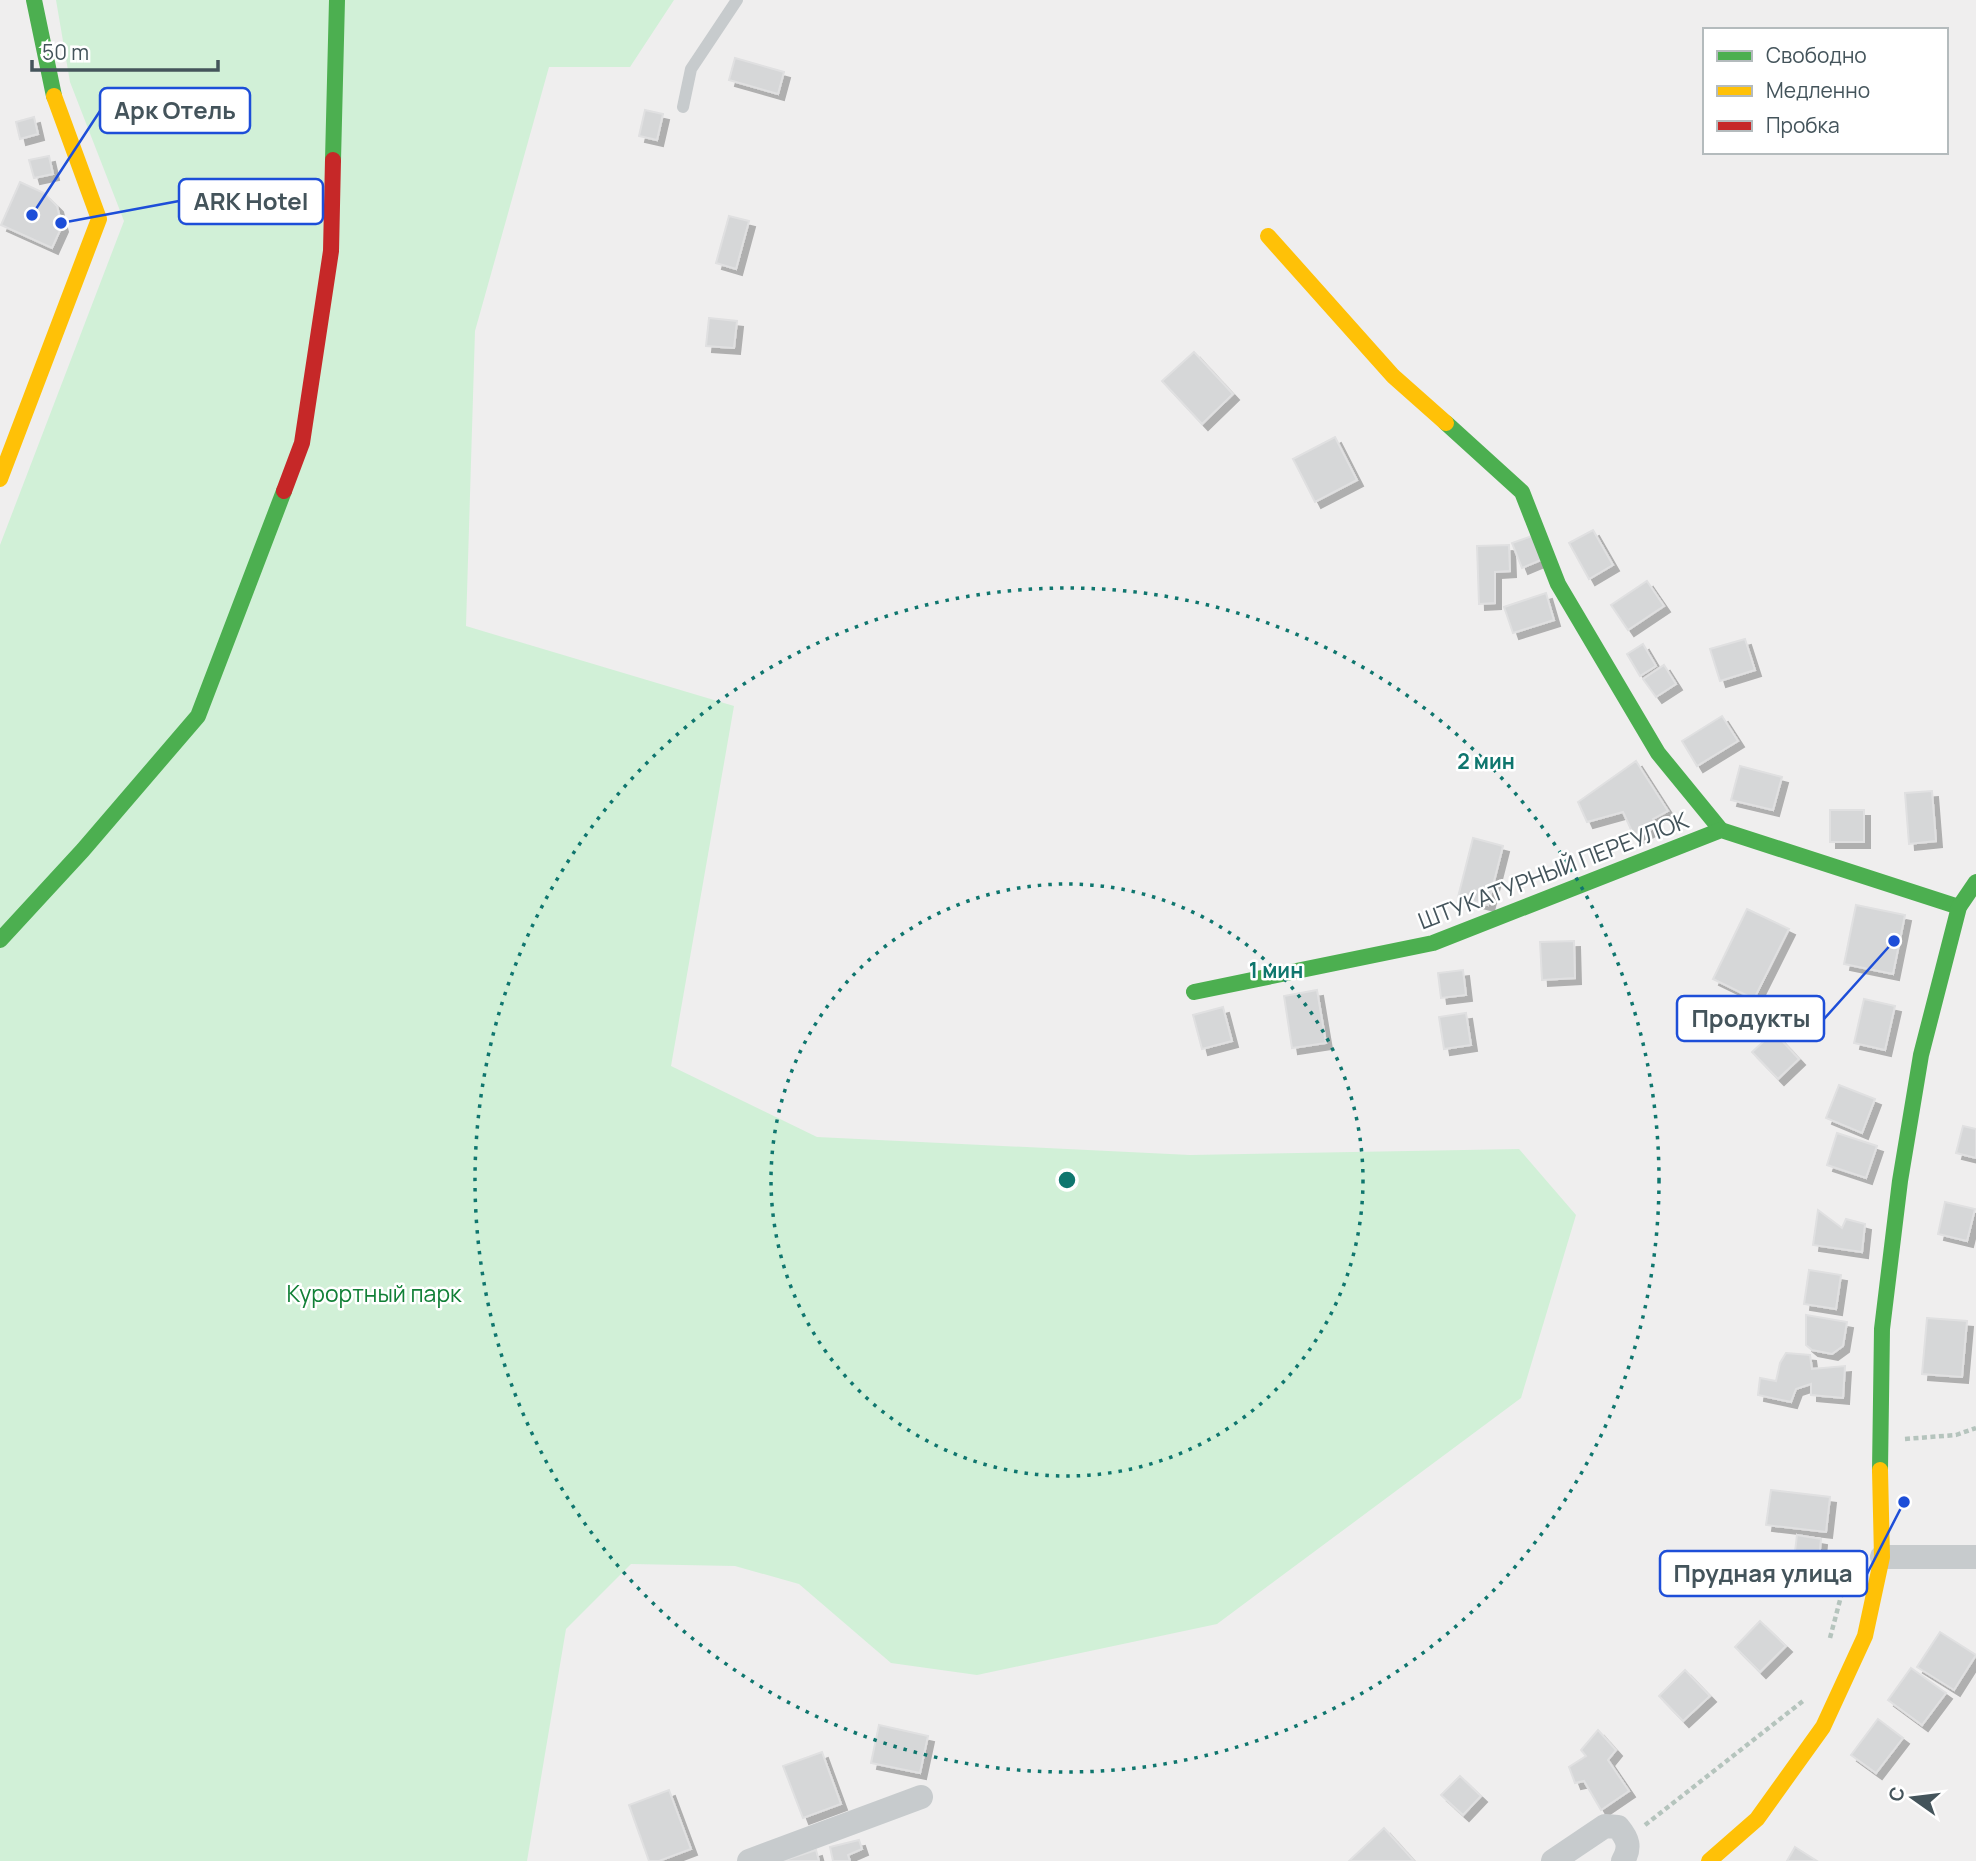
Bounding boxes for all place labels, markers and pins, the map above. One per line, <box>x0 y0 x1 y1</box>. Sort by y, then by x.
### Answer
callout: Арк Отель <box>100 88 250 133</box>
callout: ARK Hotel <box>179 179 323 224</box>
callout: Продукты <box>1677 996 1824 1041</box>
centre of rings <box>1055 1168 1079 1192</box>
callout: Прудная улица <box>1660 1551 1867 1596</box>

